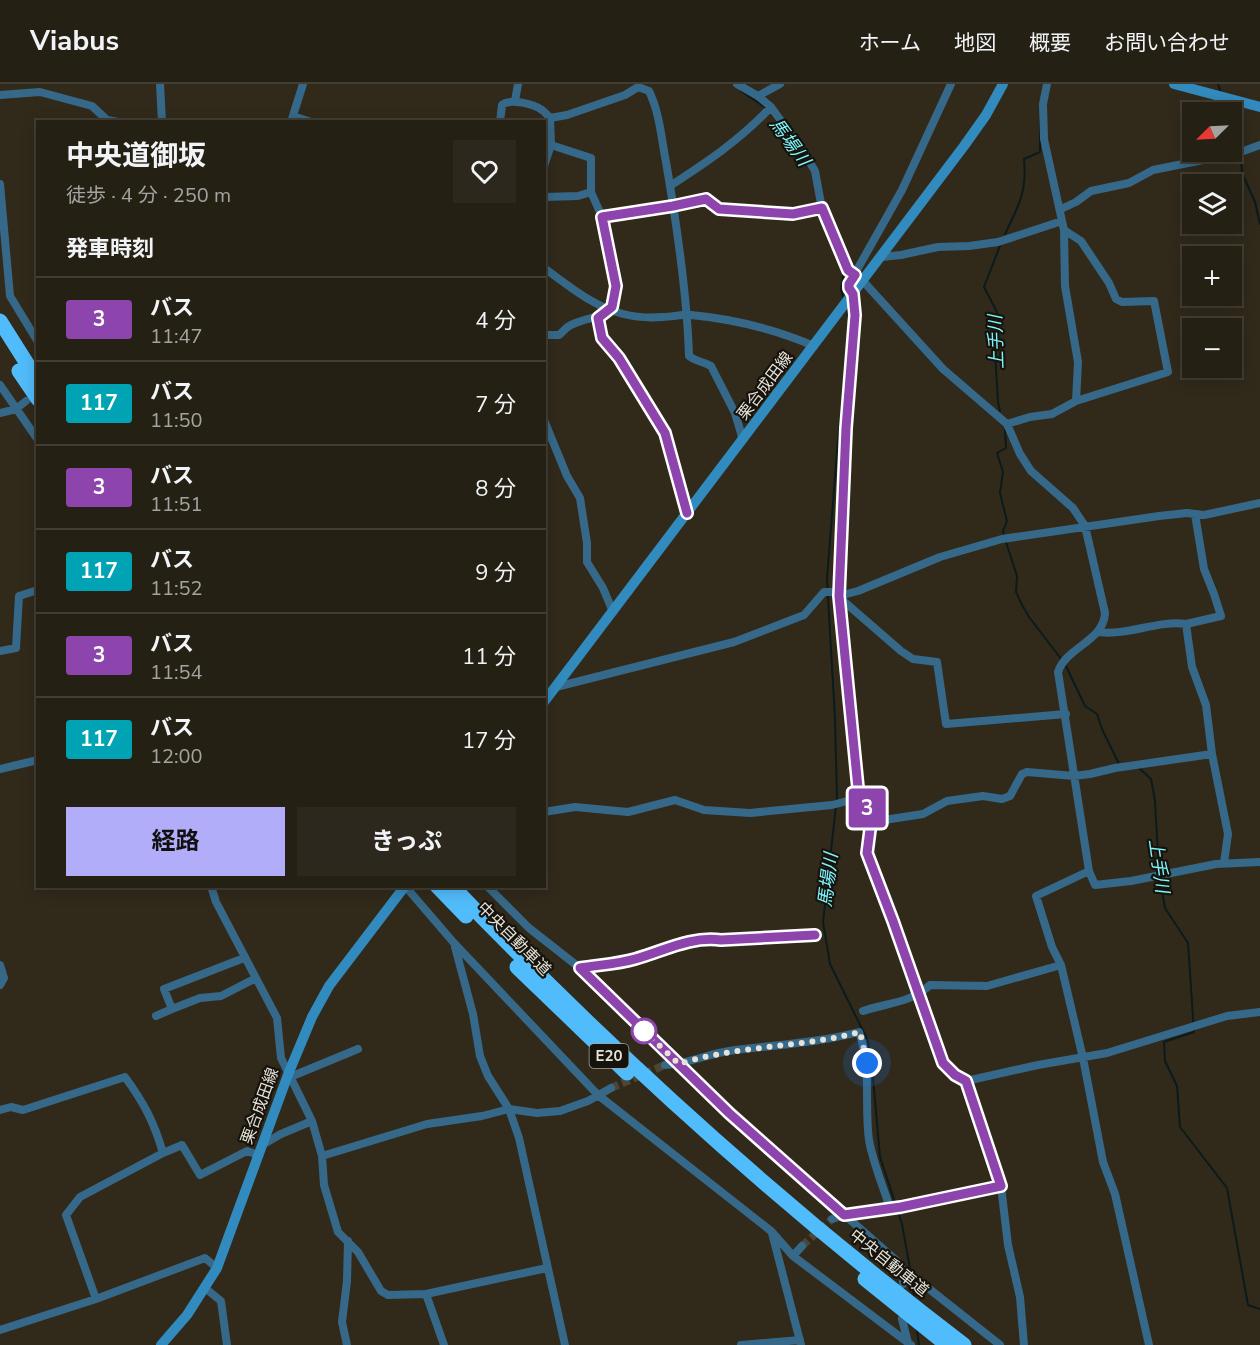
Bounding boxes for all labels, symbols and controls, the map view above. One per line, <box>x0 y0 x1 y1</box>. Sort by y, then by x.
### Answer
text: Viabus <box>30 22 119 60</box>
text: ホーム <box>859 29 921 57</box>
text: 地図 <box>954 29 996 57</box>
text: 概要 <box>1029 29 1071 57</box>
text: お問い合わせ <box>1104 29 1230 57</box>
north arrow <box>1182 102 1242 162</box>
map controls <box>1182 102 1242 378</box>
water label: 馬場川 <box>764 113 817 173</box>
text: 中央道御坂 <box>66 137 206 175</box>
button: heart <box>453 140 516 203</box>
button: layers <box>1182 174 1242 234</box>
text: 徒歩 · 4 分 · 250 m <box>66 182 231 209</box>
text: 発車時刻 <box>66 234 154 264</box>
button: + <box>1182 246 1242 306</box>
text: バス <box>150 293 194 323</box>
text: 3 <box>93 305 105 333</box>
text: 4 分 <box>475 306 516 336</box>
water label: 上手川 <box>983 313 1009 369</box>
button: − <box>1182 318 1242 378</box>
text: 11:47 <box>150 323 203 350</box>
street label: 栗合成田線 <box>732 347 798 425</box>
text: バス <box>150 377 194 407</box>
text: 117 <box>80 389 118 417</box>
text: 7 分 <box>475 390 516 420</box>
text: 11:50 <box>150 407 203 434</box>
text: バス <box>150 461 194 491</box>
text: 3 <box>93 473 105 501</box>
text: 8 分 <box>475 474 516 504</box>
text: 11:51 <box>150 491 203 518</box>
text: バス <box>150 545 194 575</box>
text: 117 <box>80 557 118 585</box>
text: 9 分 <box>475 558 516 588</box>
text: 11:52 <box>150 575 203 602</box>
text: バス <box>150 629 194 659</box>
text: 3 <box>93 641 105 669</box>
text: 11 分 <box>462 642 516 672</box>
text: 11:54 <box>150 659 203 686</box>
text: バス <box>150 713 194 743</box>
text: 117 <box>80 725 118 753</box>
text: 17 分 <box>462 726 516 756</box>
text: 12:00 <box>150 743 203 770</box>
line badge: 3 <box>848 788 886 828</box>
text: 3 <box>861 794 873 822</box>
button: 経路 <box>66 807 285 876</box>
button: きっぷ <box>297 807 516 876</box>
water label: 上手川 <box>1143 838 1175 896</box>
water label: 馬場川 <box>813 850 843 908</box>
street label: 中央自動車道 <box>472 897 556 981</box>
unlabelled marker <box>631 1018 657 1044</box>
road number: E20 <box>590 1044 628 1068</box>
your location <box>852 1048 882 1078</box>
street label: 栗合成田線 <box>236 1065 284 1147</box>
street label: 中央自動車道 <box>845 1224 933 1302</box>

